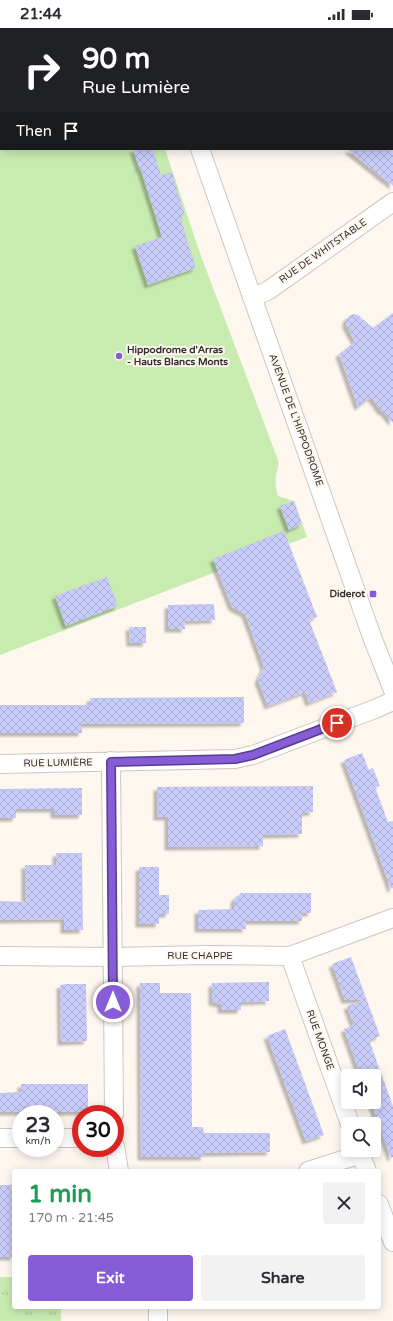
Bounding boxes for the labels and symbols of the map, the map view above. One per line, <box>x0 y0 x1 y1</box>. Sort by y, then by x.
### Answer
street label: RUE DE WHITSTABLE <box>277 216 369 286</box>
place label: Hippodrome d'Arras - Hauts Blancs Monts <box>127 344 228 368</box>
marker: Hippodrome d'Arras - Hauts Blancs Monts <box>114 351 124 361</box>
street label: AVENUE DE L'HIPPODROME <box>266 352 326 488</box>
place label: Diderot <box>330 588 365 600</box>
marker: Diderot <box>368 589 378 599</box>
pin <box>320 706 354 740</box>
street label: RUE LUMIÈRE <box>23 756 93 770</box>
street label: RUE CHAPPE <box>167 950 233 962</box>
position arrow <box>92 981 134 1023</box>
street label: RUE MONGE <box>304 1008 336 1072</box>
speed limit sign: 30 <box>72 1105 124 1157</box>

